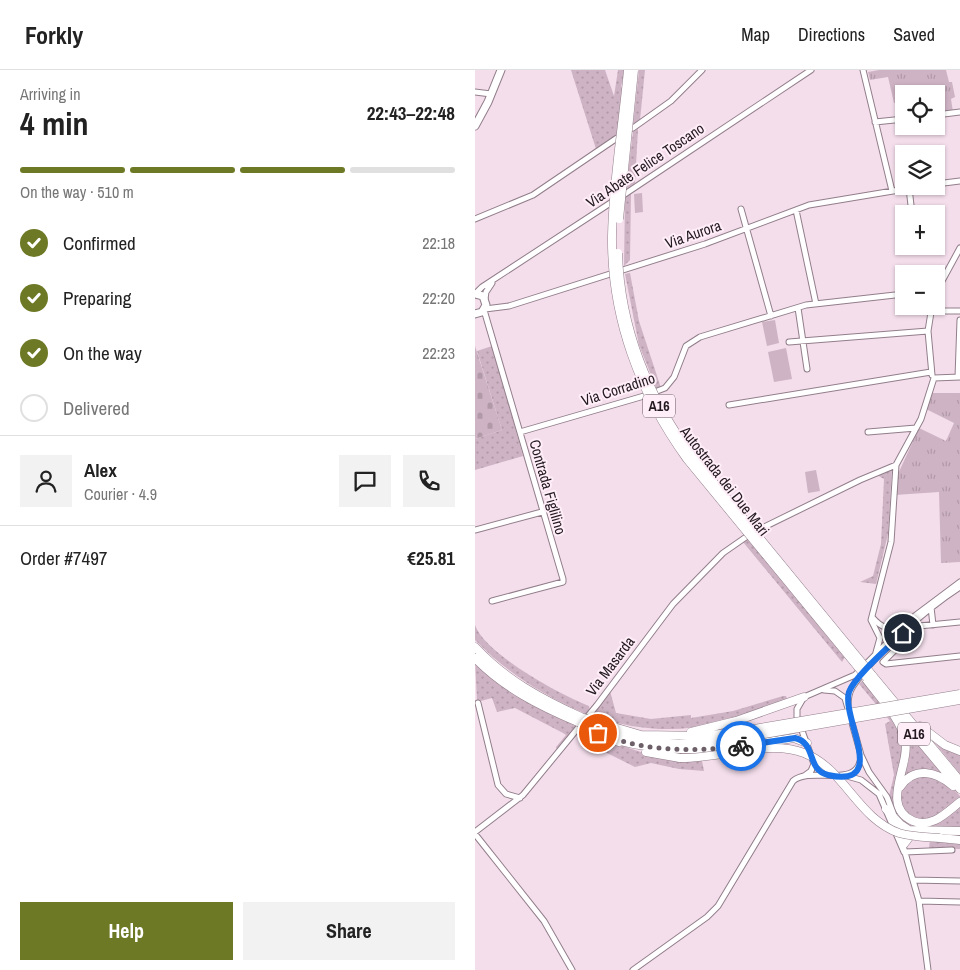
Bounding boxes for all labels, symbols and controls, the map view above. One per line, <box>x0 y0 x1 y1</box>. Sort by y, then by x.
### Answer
text: Forkly <box>25 19 83 51</box>
text: Map <box>741 22 770 47</box>
text: Directions <box>798 22 865 47</box>
text: Saved <box>893 22 935 47</box>
text: Arriving in <box>20 83 81 105</box>
map controls <box>895 85 945 315</box>
button: locate <box>895 85 945 135</box>
text: 22:43–22:48 <box>367 100 455 126</box>
text: 4 min <box>20 102 89 145</box>
street label: Via Abate Felice Toscano <box>582 117 708 212</box>
button: layers <box>895 145 945 195</box>
text: On the way · 510 m <box>20 181 134 203</box>
button: + <box>895 205 945 255</box>
street label: Via Aurora <box>662 215 724 253</box>
icon: check <box>20 229 48 257</box>
text: Confirmed <box>63 230 136 256</box>
text: 22:18 <box>422 232 455 254</box>
button: − <box>895 265 945 315</box>
icon: check <box>20 284 48 312</box>
text: Preparing <box>63 285 131 311</box>
text: 22:20 <box>422 287 455 309</box>
icon: check <box>20 339 48 367</box>
text: On the way <box>63 340 142 366</box>
text: 22:23 <box>422 342 455 364</box>
street label: Via Corradino <box>578 367 658 411</box>
road number: A16 <box>643 394 675 418</box>
text: Delivered <box>63 395 130 421</box>
street label: Autostrada dei Due Mari <box>675 421 775 540</box>
street label: Contrada Figlilino <box>524 437 572 537</box>
button: person <box>20 455 72 507</box>
button: chat <box>339 455 391 507</box>
button: phone <box>403 455 455 507</box>
text: Alex <box>84 457 117 483</box>
text: Courier · 4.9 <box>84 483 157 505</box>
text: Order #7497 <box>20 545 107 571</box>
text: €25.81 <box>407 545 455 571</box>
pin <box>882 612 924 654</box>
icon: home <box>889 619 917 647</box>
street label: Via Masarda <box>581 632 639 700</box>
pin <box>577 712 619 754</box>
icon: bag <box>584 719 612 747</box>
courier <box>716 721 766 771</box>
road number: A16 <box>898 722 930 746</box>
icon: bike <box>727 732 755 760</box>
button: Help <box>20 902 233 960</box>
button: Share <box>243 902 455 960</box>

